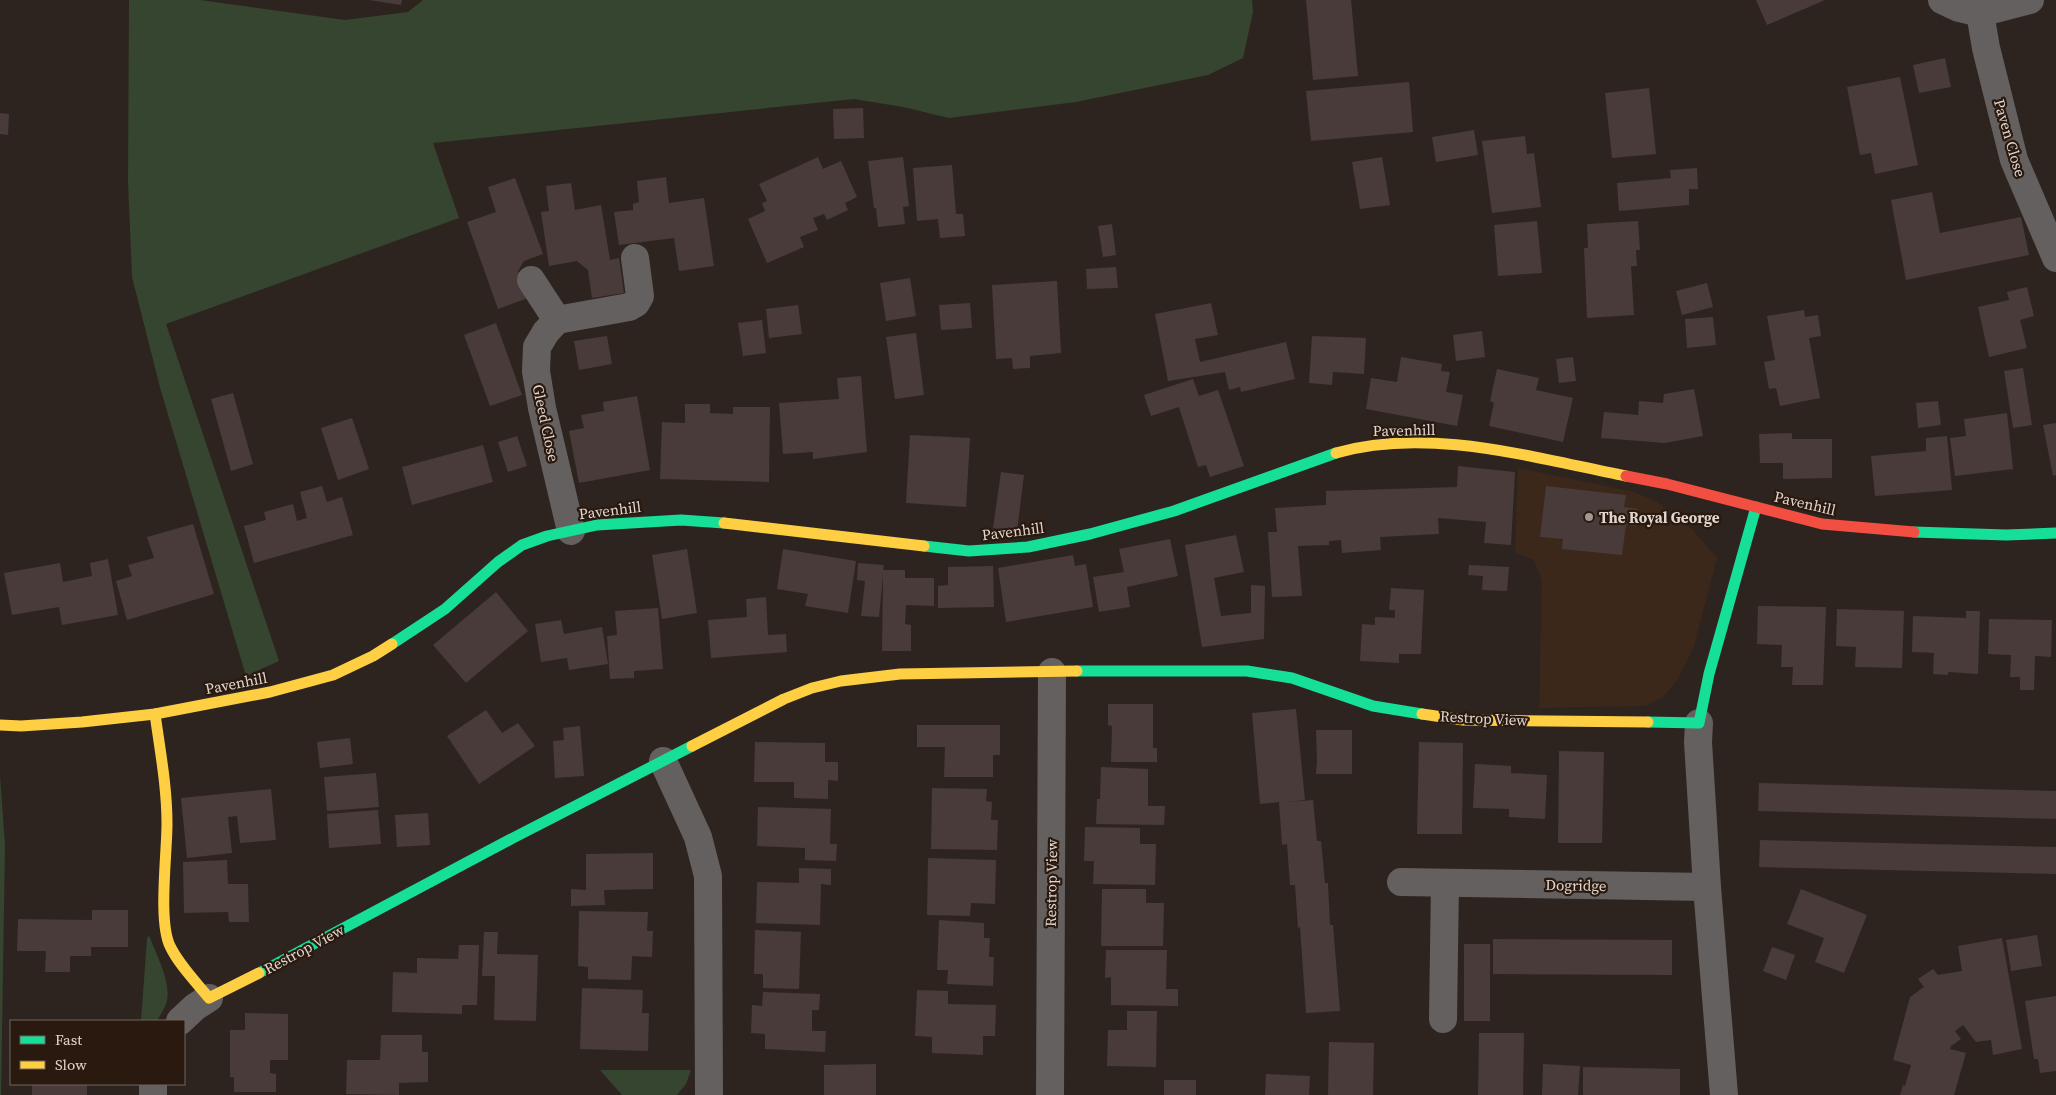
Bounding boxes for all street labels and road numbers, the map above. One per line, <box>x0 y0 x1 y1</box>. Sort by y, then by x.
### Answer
street label: Paven Close <box>1989 97 2031 180</box>
street label: Gleed Close <box>528 383 564 464</box>
street label: Pavenhill <box>1373 419 1436 441</box>
street label: Pavenhill <box>1772 486 1838 520</box>
street label: Pavenhill <box>578 496 643 524</box>
street label: Pavenhill <box>981 517 1046 545</box>
street label: Pavenhill <box>203 667 269 699</box>
street label: Restrop View <box>1440 705 1529 731</box>
street label: Restrop View <box>1040 838 1062 927</box>
street label: Dogridge <box>1545 874 1607 896</box>
street label: Restrop View <box>260 919 348 979</box>

